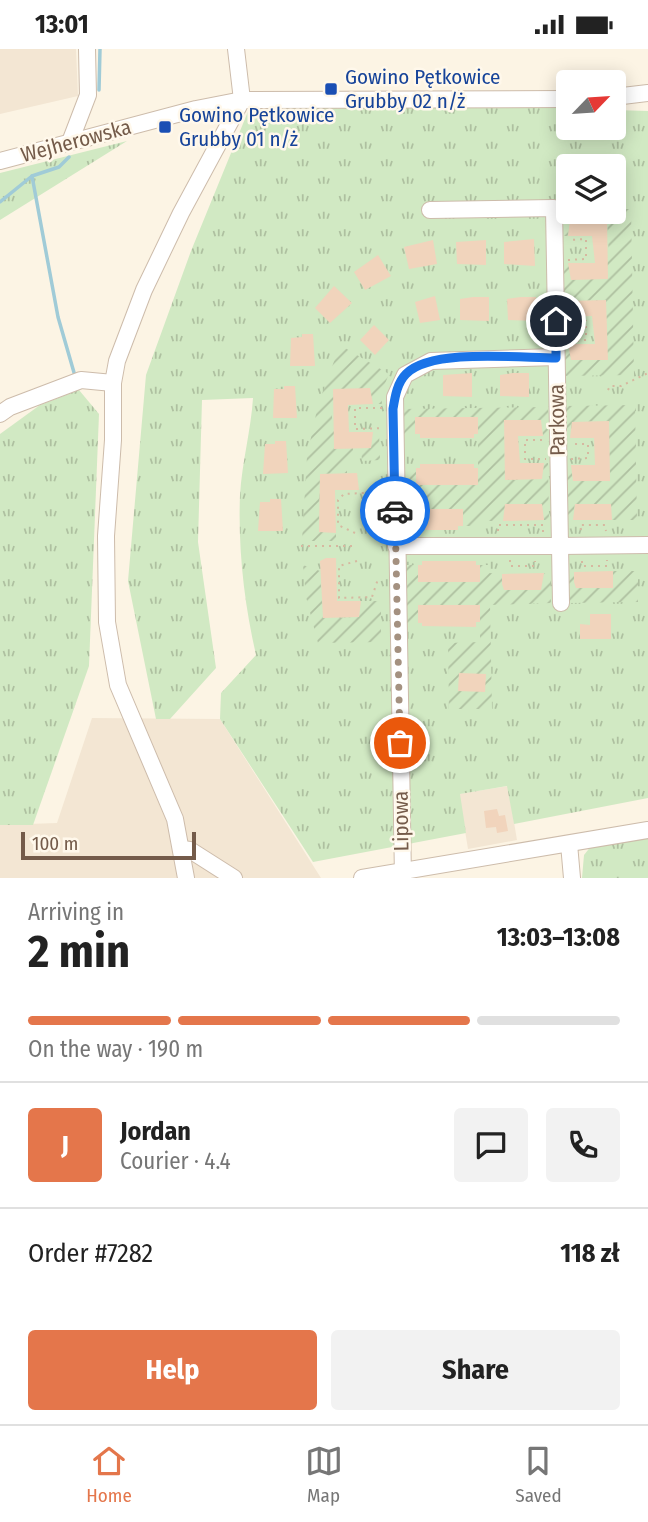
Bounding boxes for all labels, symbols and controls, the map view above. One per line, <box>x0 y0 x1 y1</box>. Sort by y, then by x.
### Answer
text: 13:01 <box>35 9 89 40</box>
place label: Gowino Pętkowice Grubby 02 n/ż <box>345 64 500 114</box>
north arrow <box>556 70 626 140</box>
map controls <box>556 70 626 224</box>
marker: Gowino Pętkowice Grubby 02 n/ż <box>323 81 339 97</box>
place label: Gowino Pętkowice Grubby 01 n/ż <box>179 102 334 152</box>
street label: Wejherowska <box>18 114 134 168</box>
marker: Gowino Pętkowice Grubby 01 n/ż <box>157 119 173 135</box>
button: layers <box>556 154 626 224</box>
pin <box>526 291 586 351</box>
icon: home <box>537 302 575 340</box>
street label: Parkowa <box>543 384 571 456</box>
courier <box>360 476 430 546</box>
icon: car <box>376 492 414 530</box>
pin <box>370 713 430 773</box>
icon: bag <box>381 724 419 762</box>
street label: Lipowa <box>387 790 415 852</box>
scale bar <box>21 829 196 861</box>
text: 100 m <box>32 832 78 855</box>
text: Arriving in <box>28 898 124 926</box>
text: 13:03–13:08 <box>497 922 620 953</box>
text: 2 min <box>28 924 130 979</box>
text: On the way · 190 m <box>28 1035 203 1063</box>
button: chat <box>454 1108 528 1182</box>
button: phone <box>546 1108 620 1182</box>
text: Jordan <box>120 1116 191 1147</box>
text: J <box>61 1130 69 1161</box>
text: Courier · 4.4 <box>120 1147 231 1175</box>
text: Order #7282 <box>28 1238 153 1269</box>
text: 118 zł <box>560 1238 620 1269</box>
button: Help <box>28 1330 317 1410</box>
button: Share <box>331 1330 620 1410</box>
tab: Home <box>86 1442 132 1507</box>
tab: Map <box>305 1442 343 1507</box>
tab: Saved <box>515 1442 562 1507</box>

